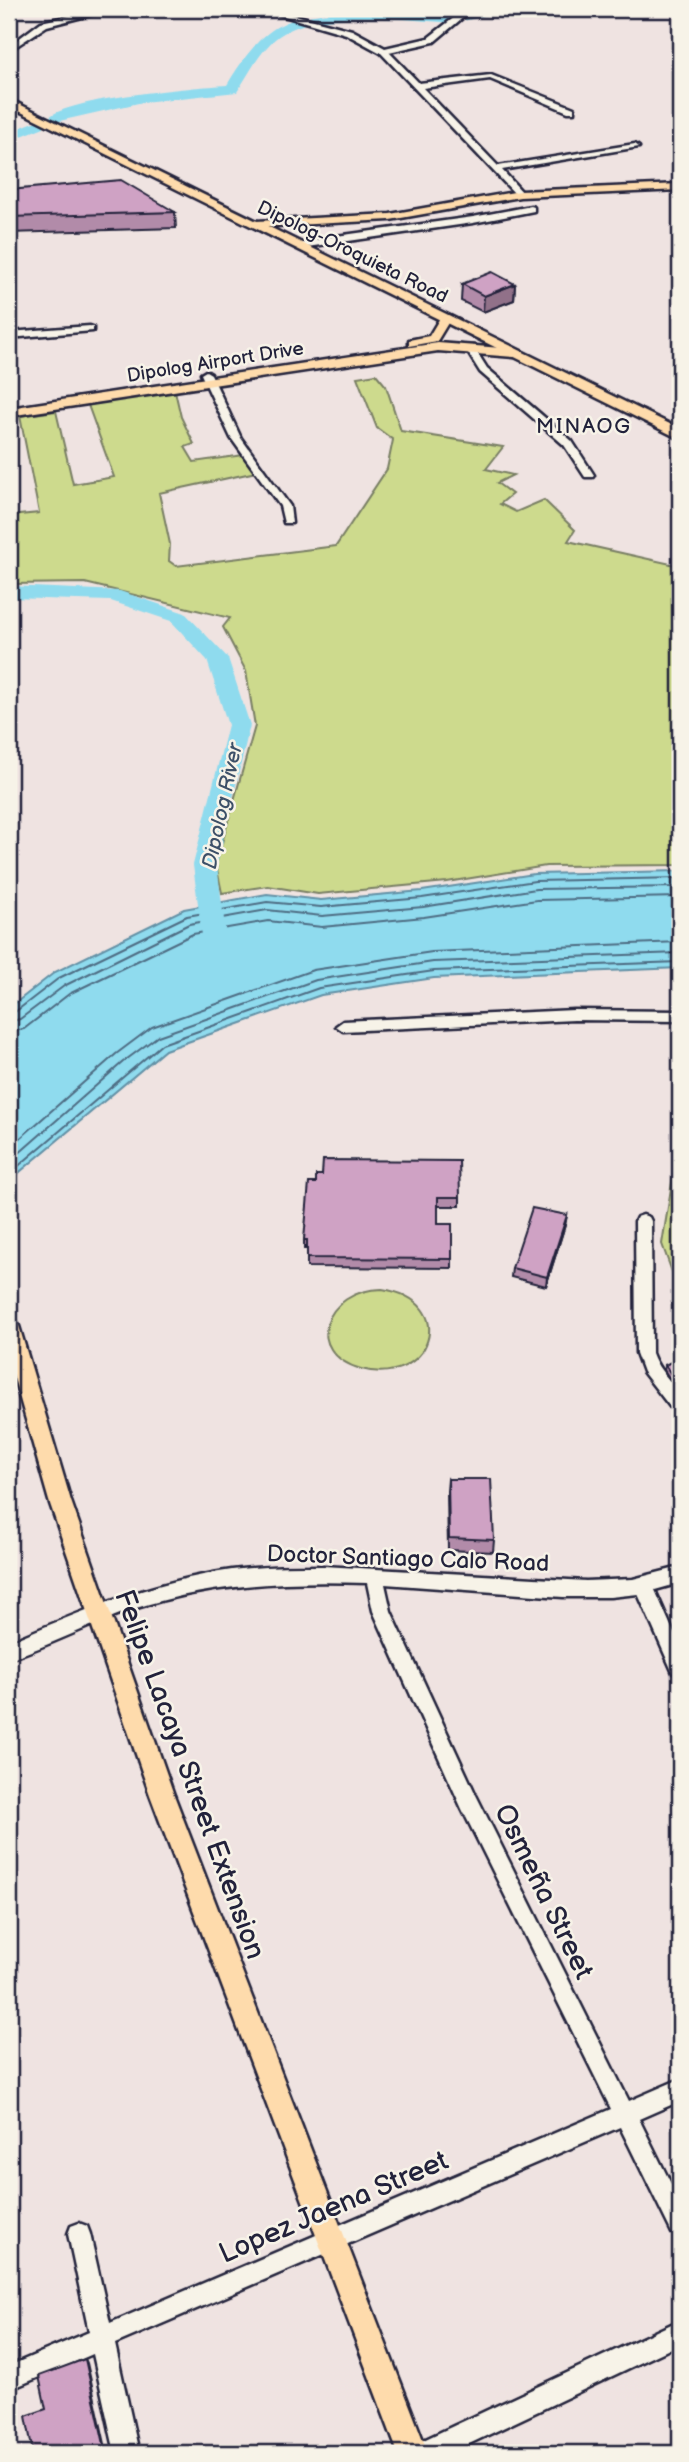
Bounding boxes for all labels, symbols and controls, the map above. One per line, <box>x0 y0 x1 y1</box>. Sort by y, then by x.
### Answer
street label: Dipolog-Oroquieta Road <box>253 196 451 309</box>
street label: Dipolog Airport Drive <box>125 337 305 388</box>
district label: MINAOG <box>536 414 632 439</box>
water label: Dipolog River <box>197 740 248 871</box>
street label: Doctor Santiago Calo Road <box>266 1540 550 1578</box>
street label: Felipe Lacaya Street Extension <box>107 1585 272 1964</box>
street label: Osmeña Street <box>487 1799 600 1985</box>
street label: Lopez Jaena Street <box>214 2144 453 2271</box>

